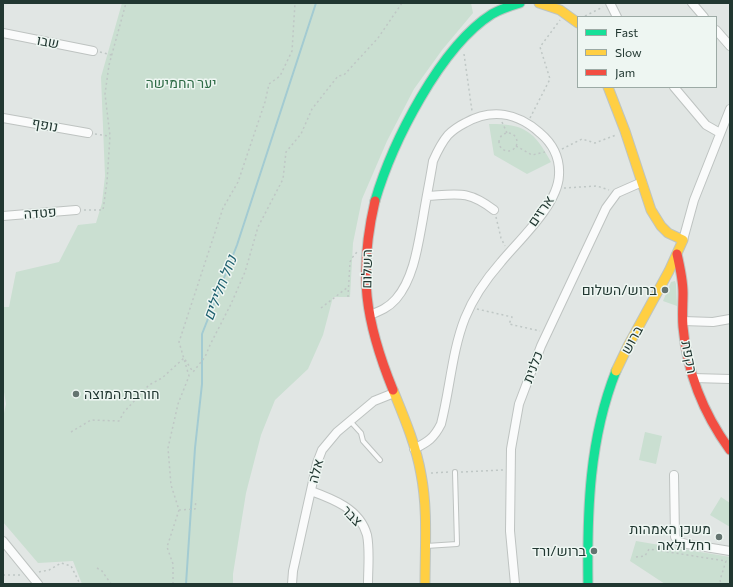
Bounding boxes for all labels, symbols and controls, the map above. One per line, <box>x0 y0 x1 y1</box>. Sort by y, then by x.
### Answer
legend <box>577 16 717 88</box>
text: Fast <box>615 25 638 39</box>
street label: שבו <box>35 32 61 52</box>
text: Slow <box>615 45 642 59</box>
text: Jam <box>615 65 635 79</box>
park label: יער החמישה <box>145 75 217 91</box>
street label: נופף <box>31 114 59 136</box>
street label: ארזים <box>524 192 558 230</box>
street label: פטדה <box>23 203 57 223</box>
street label: השלום <box>358 249 376 289</box>
water label: נחל חלילים <box>199 253 241 323</box>
place label: ברוש/השלום <box>582 282 657 298</box>
marker: ברוש/השלום <box>660 285 670 295</box>
street label: ברוש <box>618 323 646 357</box>
street label: רקפת <box>678 339 700 375</box>
street label: כלנית <box>519 349 547 385</box>
place label: חורבת המוצה <box>84 386 159 402</box>
marker: חורבת המוצה <box>71 389 81 399</box>
street label: אלה <box>305 457 327 485</box>
street label: צבר <box>338 502 366 530</box>
place label: משכן האמהות רחל ולאה <box>630 521 711 554</box>
marker: משכן האמהות רחל ולאה <box>714 532 724 542</box>
place label: ברוש/ורד <box>532 543 586 559</box>
marker: ברוש/ורד <box>589 546 599 556</box>

